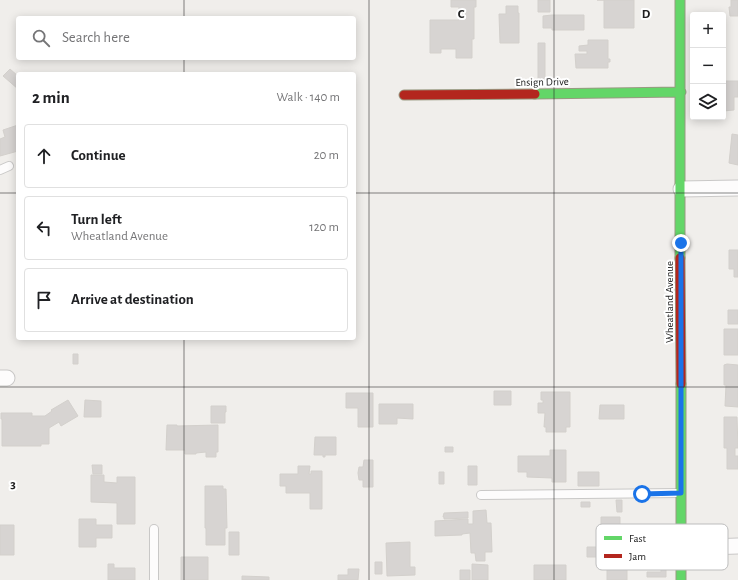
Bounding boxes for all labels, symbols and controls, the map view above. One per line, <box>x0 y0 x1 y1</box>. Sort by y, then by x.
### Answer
text: C <box>458 8 465 21</box>
text: D <box>642 8 651 21</box>
map controls <box>690 12 726 120</box>
button: + <box>690 12 726 48</box>
search box <box>16 16 356 60</box>
icon: search <box>30 27 52 49</box>
text: Search here <box>62 30 130 45</box>
button: − <box>690 48 726 84</box>
street label: Ensign Drive <box>515 76 569 88</box>
button: layers <box>690 84 726 120</box>
text: 2 min <box>32 89 70 106</box>
text: Walk · 140 m <box>277 91 340 104</box>
icon: ahead <box>33 145 55 167</box>
text: Continue <box>71 148 126 163</box>
text: 20 m <box>314 149 339 162</box>
text: Turn left <box>71 212 122 227</box>
icon: left <box>33 217 55 239</box>
text: 120 m <box>309 221 339 234</box>
text: Wheatland Avenue <box>71 230 168 243</box>
route end <box>672 234 690 252</box>
street label: Wheatland Avenue <box>664 261 675 343</box>
icon: arrive <box>33 289 55 311</box>
text: Arrive at destination <box>71 292 194 307</box>
text: 3 <box>10 478 16 491</box>
route start <box>633 485 651 503</box>
legend <box>596 524 728 570</box>
text: Fast <box>629 533 647 544</box>
text: Jam <box>629 551 646 562</box>

